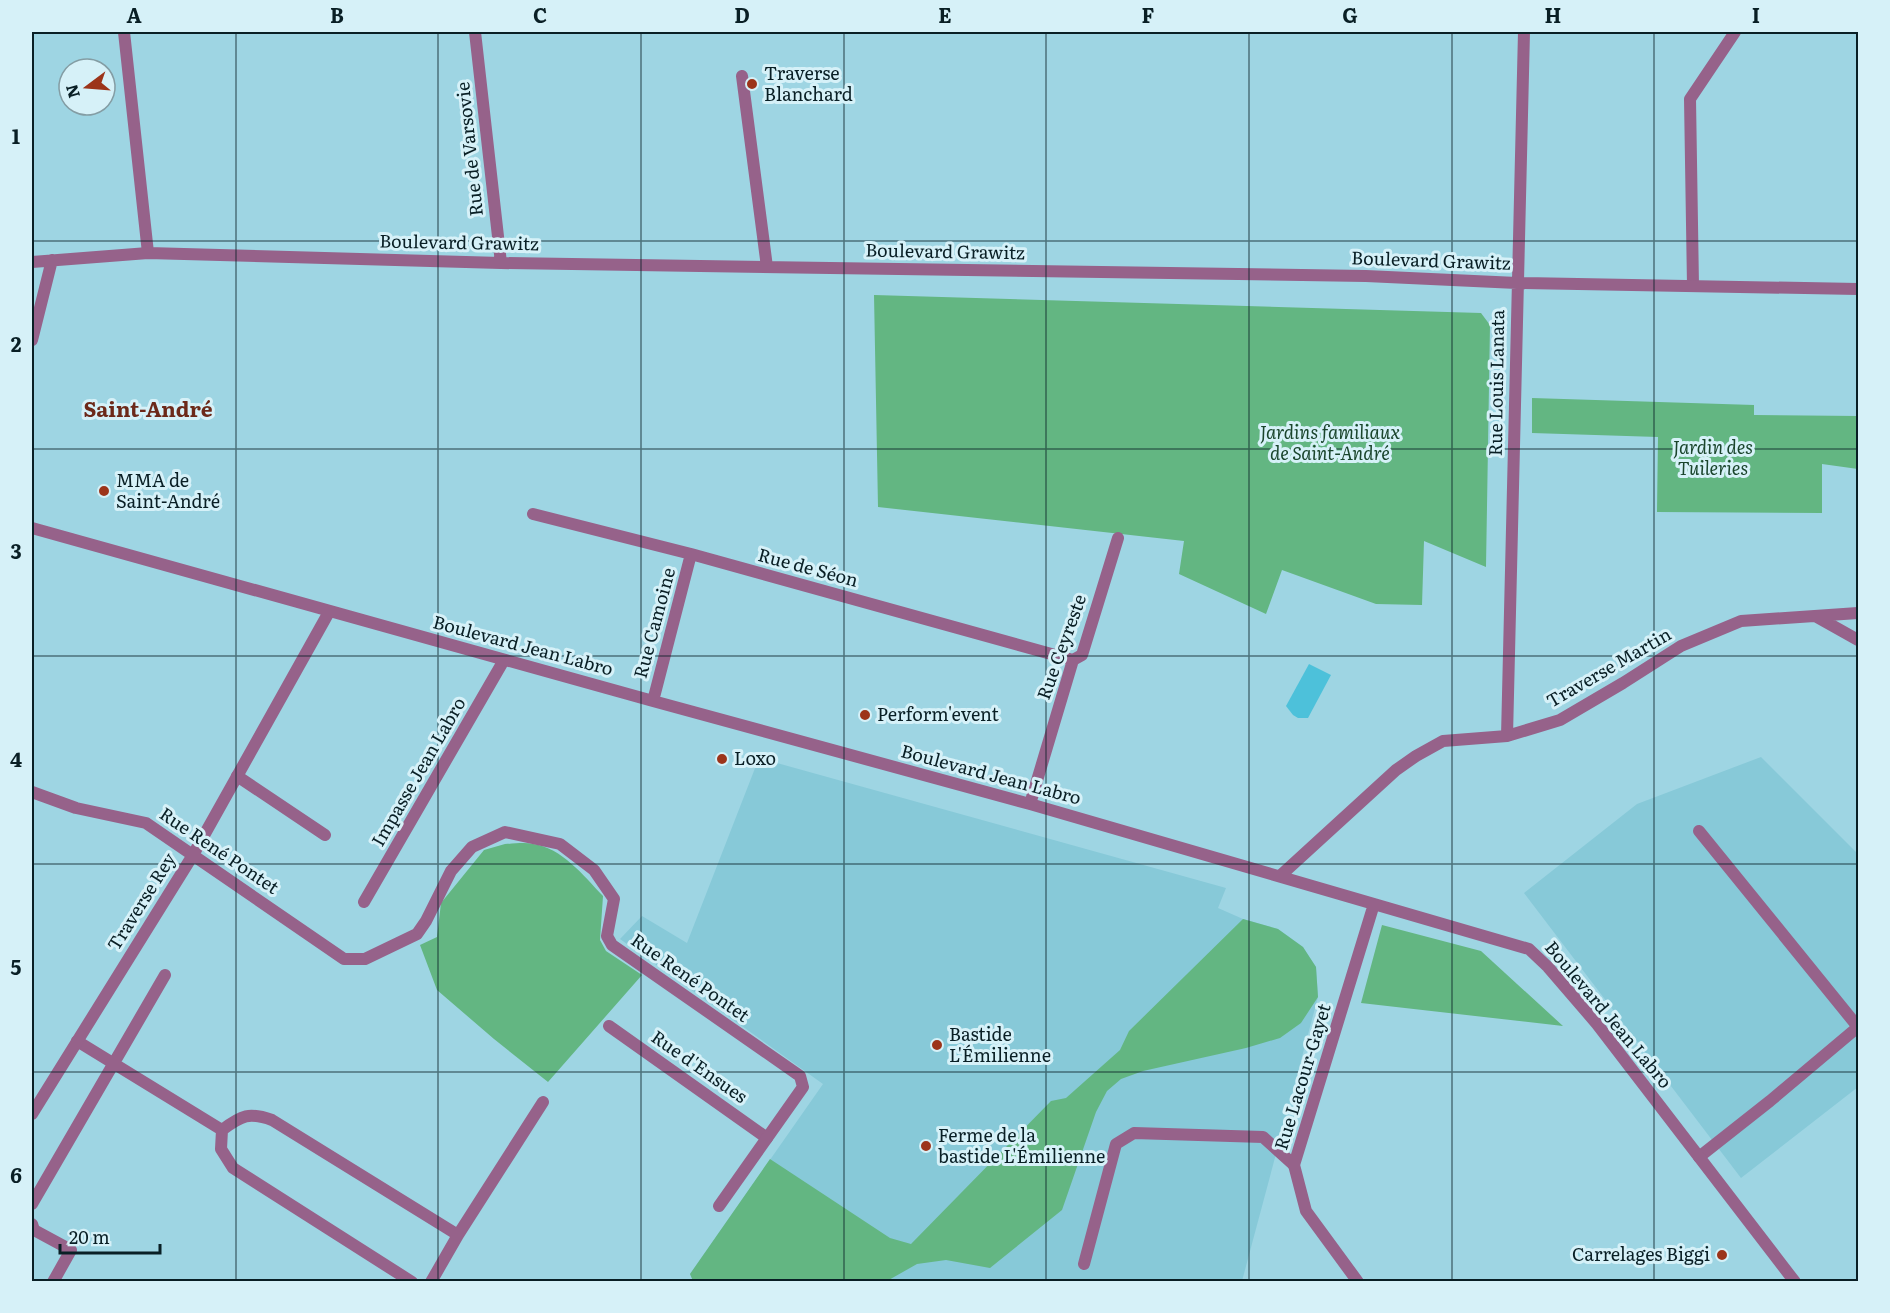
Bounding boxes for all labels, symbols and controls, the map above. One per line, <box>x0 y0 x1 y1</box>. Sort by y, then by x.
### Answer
text: A <box>126 0 142 29</box>
text: B <box>330 0 344 29</box>
text: C <box>533 0 547 29</box>
text: D <box>734 0 750 29</box>
text: E <box>938 0 952 29</box>
text: F <box>1142 0 1155 29</box>
text: G <box>1342 0 1358 29</box>
text: H <box>1545 0 1561 29</box>
text: I <box>1752 0 1760 29</box>
north arrow <box>57 57 117 117</box>
place label: Traverse Blanchard <box>764 59 853 107</box>
marker: Traverse Blanchard <box>745 77 759 91</box>
street label: Rue de Varsovie <box>448 81 489 218</box>
text: N <box>58 82 85 101</box>
text: 1 <box>12 120 20 150</box>
street label: Boulevard Grawitz <box>379 227 539 256</box>
street label: Boulevard Grawitz <box>865 236 1025 265</box>
street label: Boulevard Grawitz <box>1351 243 1511 276</box>
street label: Rue Louis Lanata <box>1481 309 1510 456</box>
text: 2 <box>11 328 22 358</box>
district label: Saint-André <box>83 392 213 423</box>
park label: Jardins familiaux de Saint-André <box>1260 418 1400 466</box>
park label: Jardin des Tuileries <box>1673 433 1753 481</box>
place label: MMA de Saint-André <box>116 466 220 514</box>
marker: MMA de Saint-André <box>97 484 111 498</box>
text: 3 <box>10 535 22 565</box>
street label: Rue de Séon <box>755 540 862 593</box>
street label: Rue Camoine <box>626 564 681 681</box>
street label: Rue Ceyreste <box>1029 590 1092 703</box>
street label: Boulevard Jean Labro <box>430 608 616 682</box>
street label: Traverse Martin <box>1541 620 1676 713</box>
street label: Impasse Jean Labro <box>364 692 472 851</box>
place label: Perform'event <box>877 700 999 727</box>
marker: Perform'event <box>858 708 872 722</box>
street label: Boulevard Jean Labro <box>898 737 1084 811</box>
text: 4 <box>10 743 22 773</box>
place label: Loxo <box>734 744 776 771</box>
marker: Loxo <box>715 752 729 766</box>
street label: Rue René Pontet <box>155 800 286 900</box>
street label: Traverse Rey <box>100 846 182 956</box>
street label: Rue René Pontet <box>626 926 756 1028</box>
street label: Boulevard Jean Labro <box>1539 934 1679 1094</box>
text: 5 <box>11 951 22 981</box>
street label: Rue Lacour-Gayet <box>1266 999 1337 1153</box>
place label: Bastide L'Émilienne <box>949 1020 1051 1068</box>
street label: Rue d'Ensues <box>646 1023 753 1109</box>
marker: Bastide L'Émilienne <box>930 1038 944 1052</box>
place label: Ferme de la bastide L'Émilienne <box>938 1121 1105 1169</box>
marker: Ferme de la bastide L'Émilienne <box>919 1139 933 1153</box>
text: 6 <box>10 1159 22 1189</box>
scale bar <box>60 1217 160 1255</box>
text: 20 m <box>69 1223 110 1250</box>
place label: Carrelages Biggi <box>1572 1240 1710 1267</box>
marker: Carrelages Biggi <box>1715 1248 1729 1262</box>

